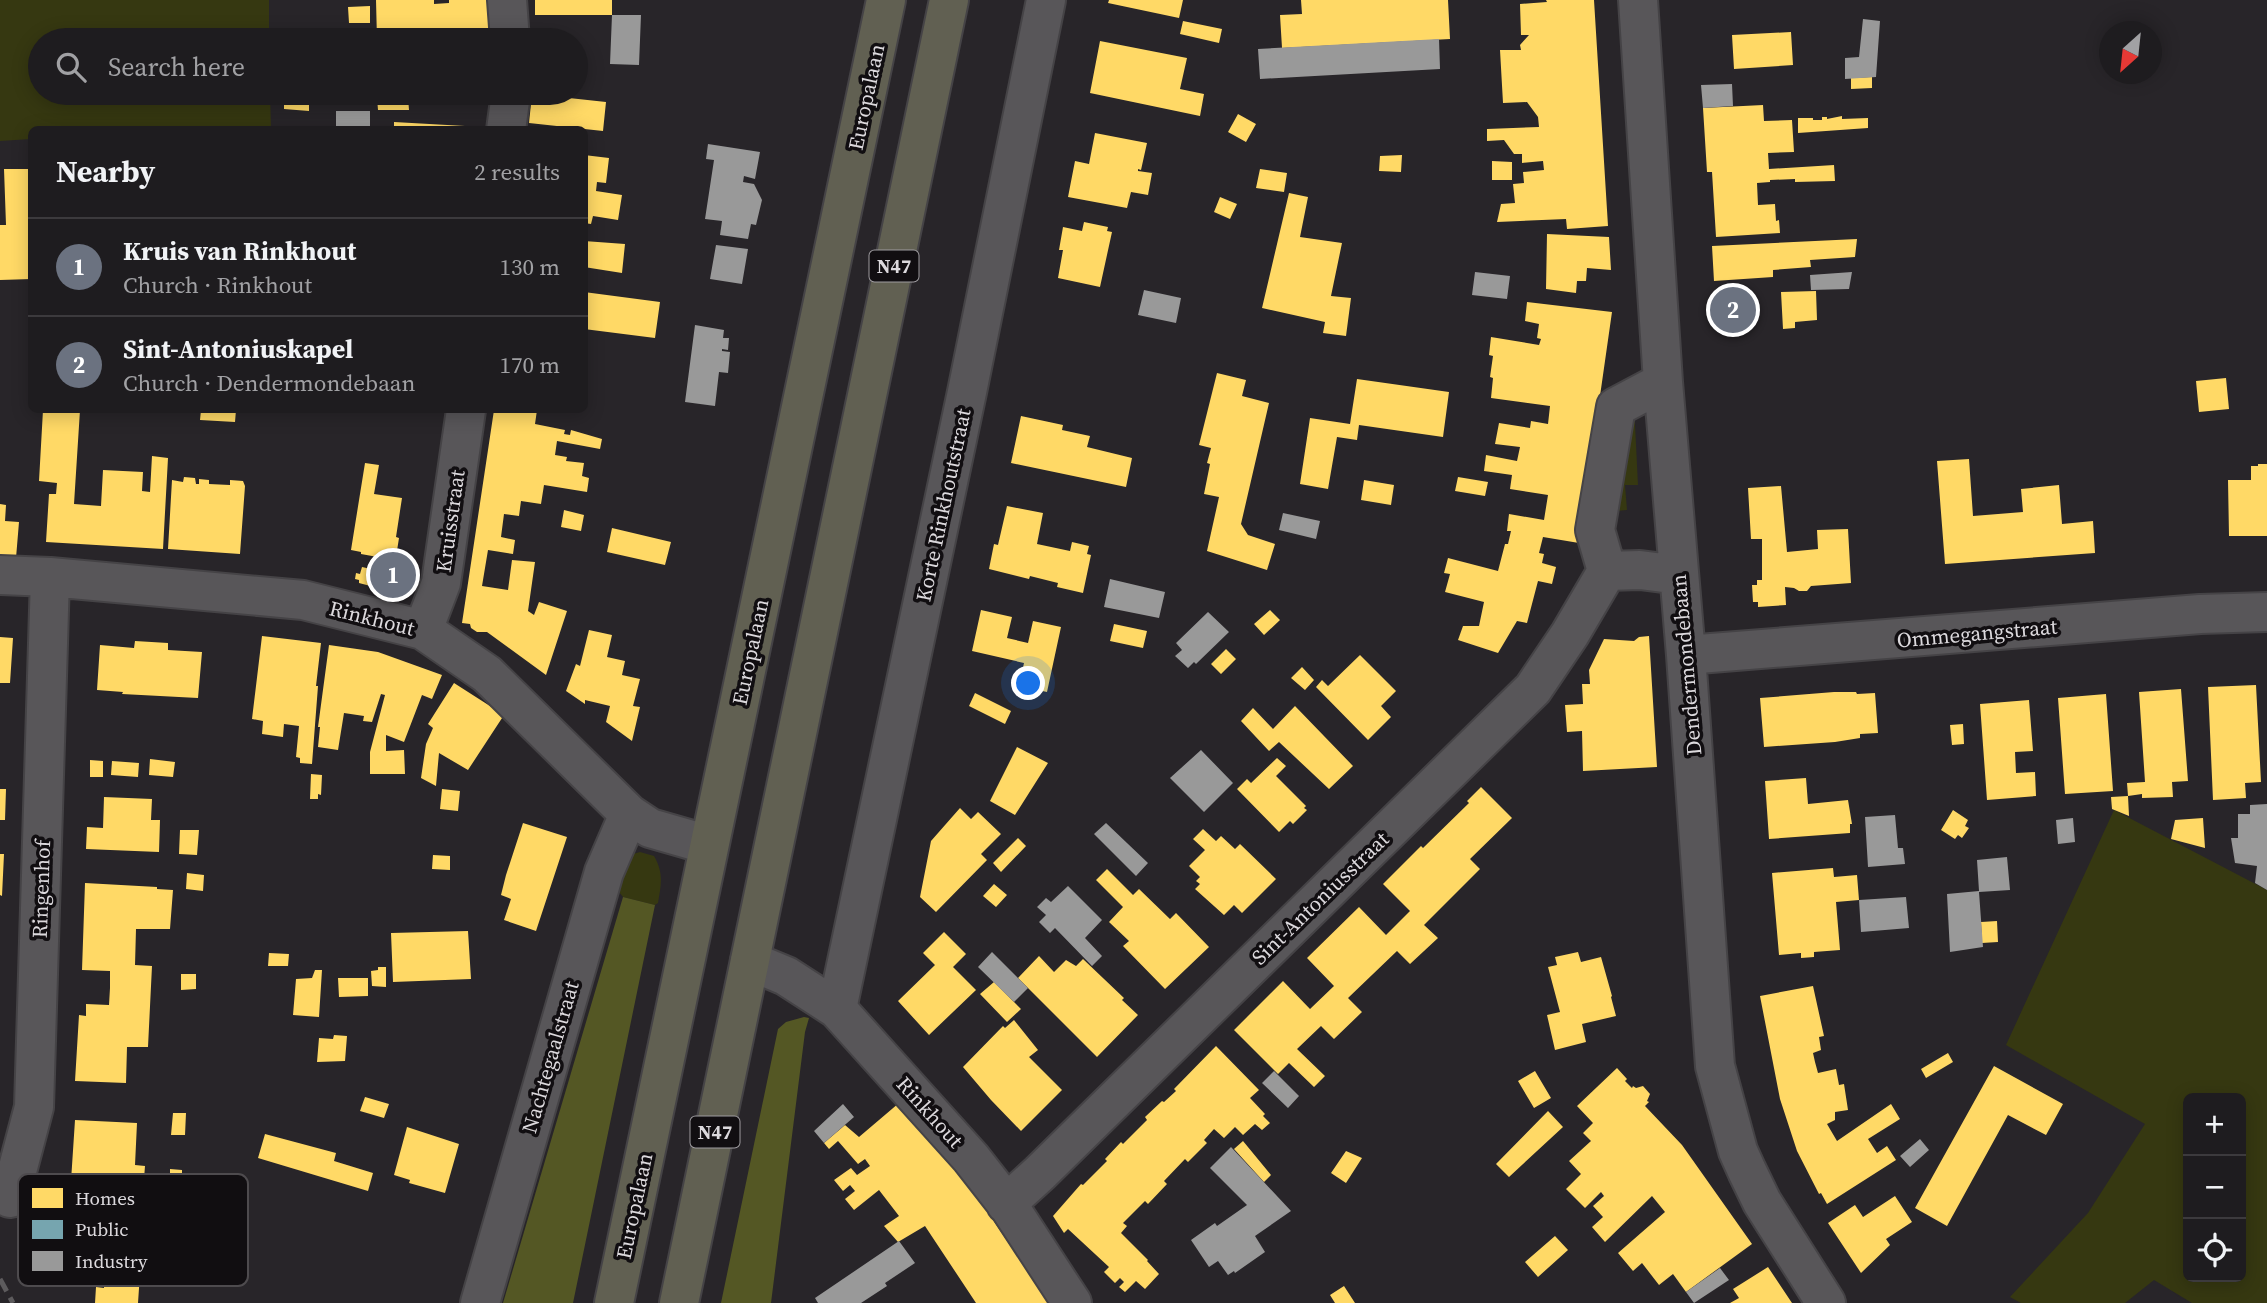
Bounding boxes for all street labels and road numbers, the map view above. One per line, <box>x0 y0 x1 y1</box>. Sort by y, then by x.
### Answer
street label: Europalaan <box>841 41 891 153</box>
road number: N47 <box>870 250 918 282</box>
street label: Korte Rinkhoutstraat <box>908 406 978 604</box>
street label: Kruisstraat <box>428 468 472 574</box>
street label: Dendermondebaan <box>1664 573 1708 757</box>
street label: Rinkhout <box>326 593 418 643</box>
street label: Europalaan <box>725 596 775 708</box>
street label: Ommegangstraat <box>1896 612 2059 654</box>
street label: Sint-Antoniusstraat <box>1245 825 1395 971</box>
street label: Ringenhof <box>25 838 57 939</box>
street label: Nachtegaalstraat <box>514 977 586 1136</box>
street label: Rinkhout <box>890 1070 970 1154</box>
road number: N47 <box>690 1116 740 1148</box>
street label: Europalaan <box>609 1150 659 1262</box>

